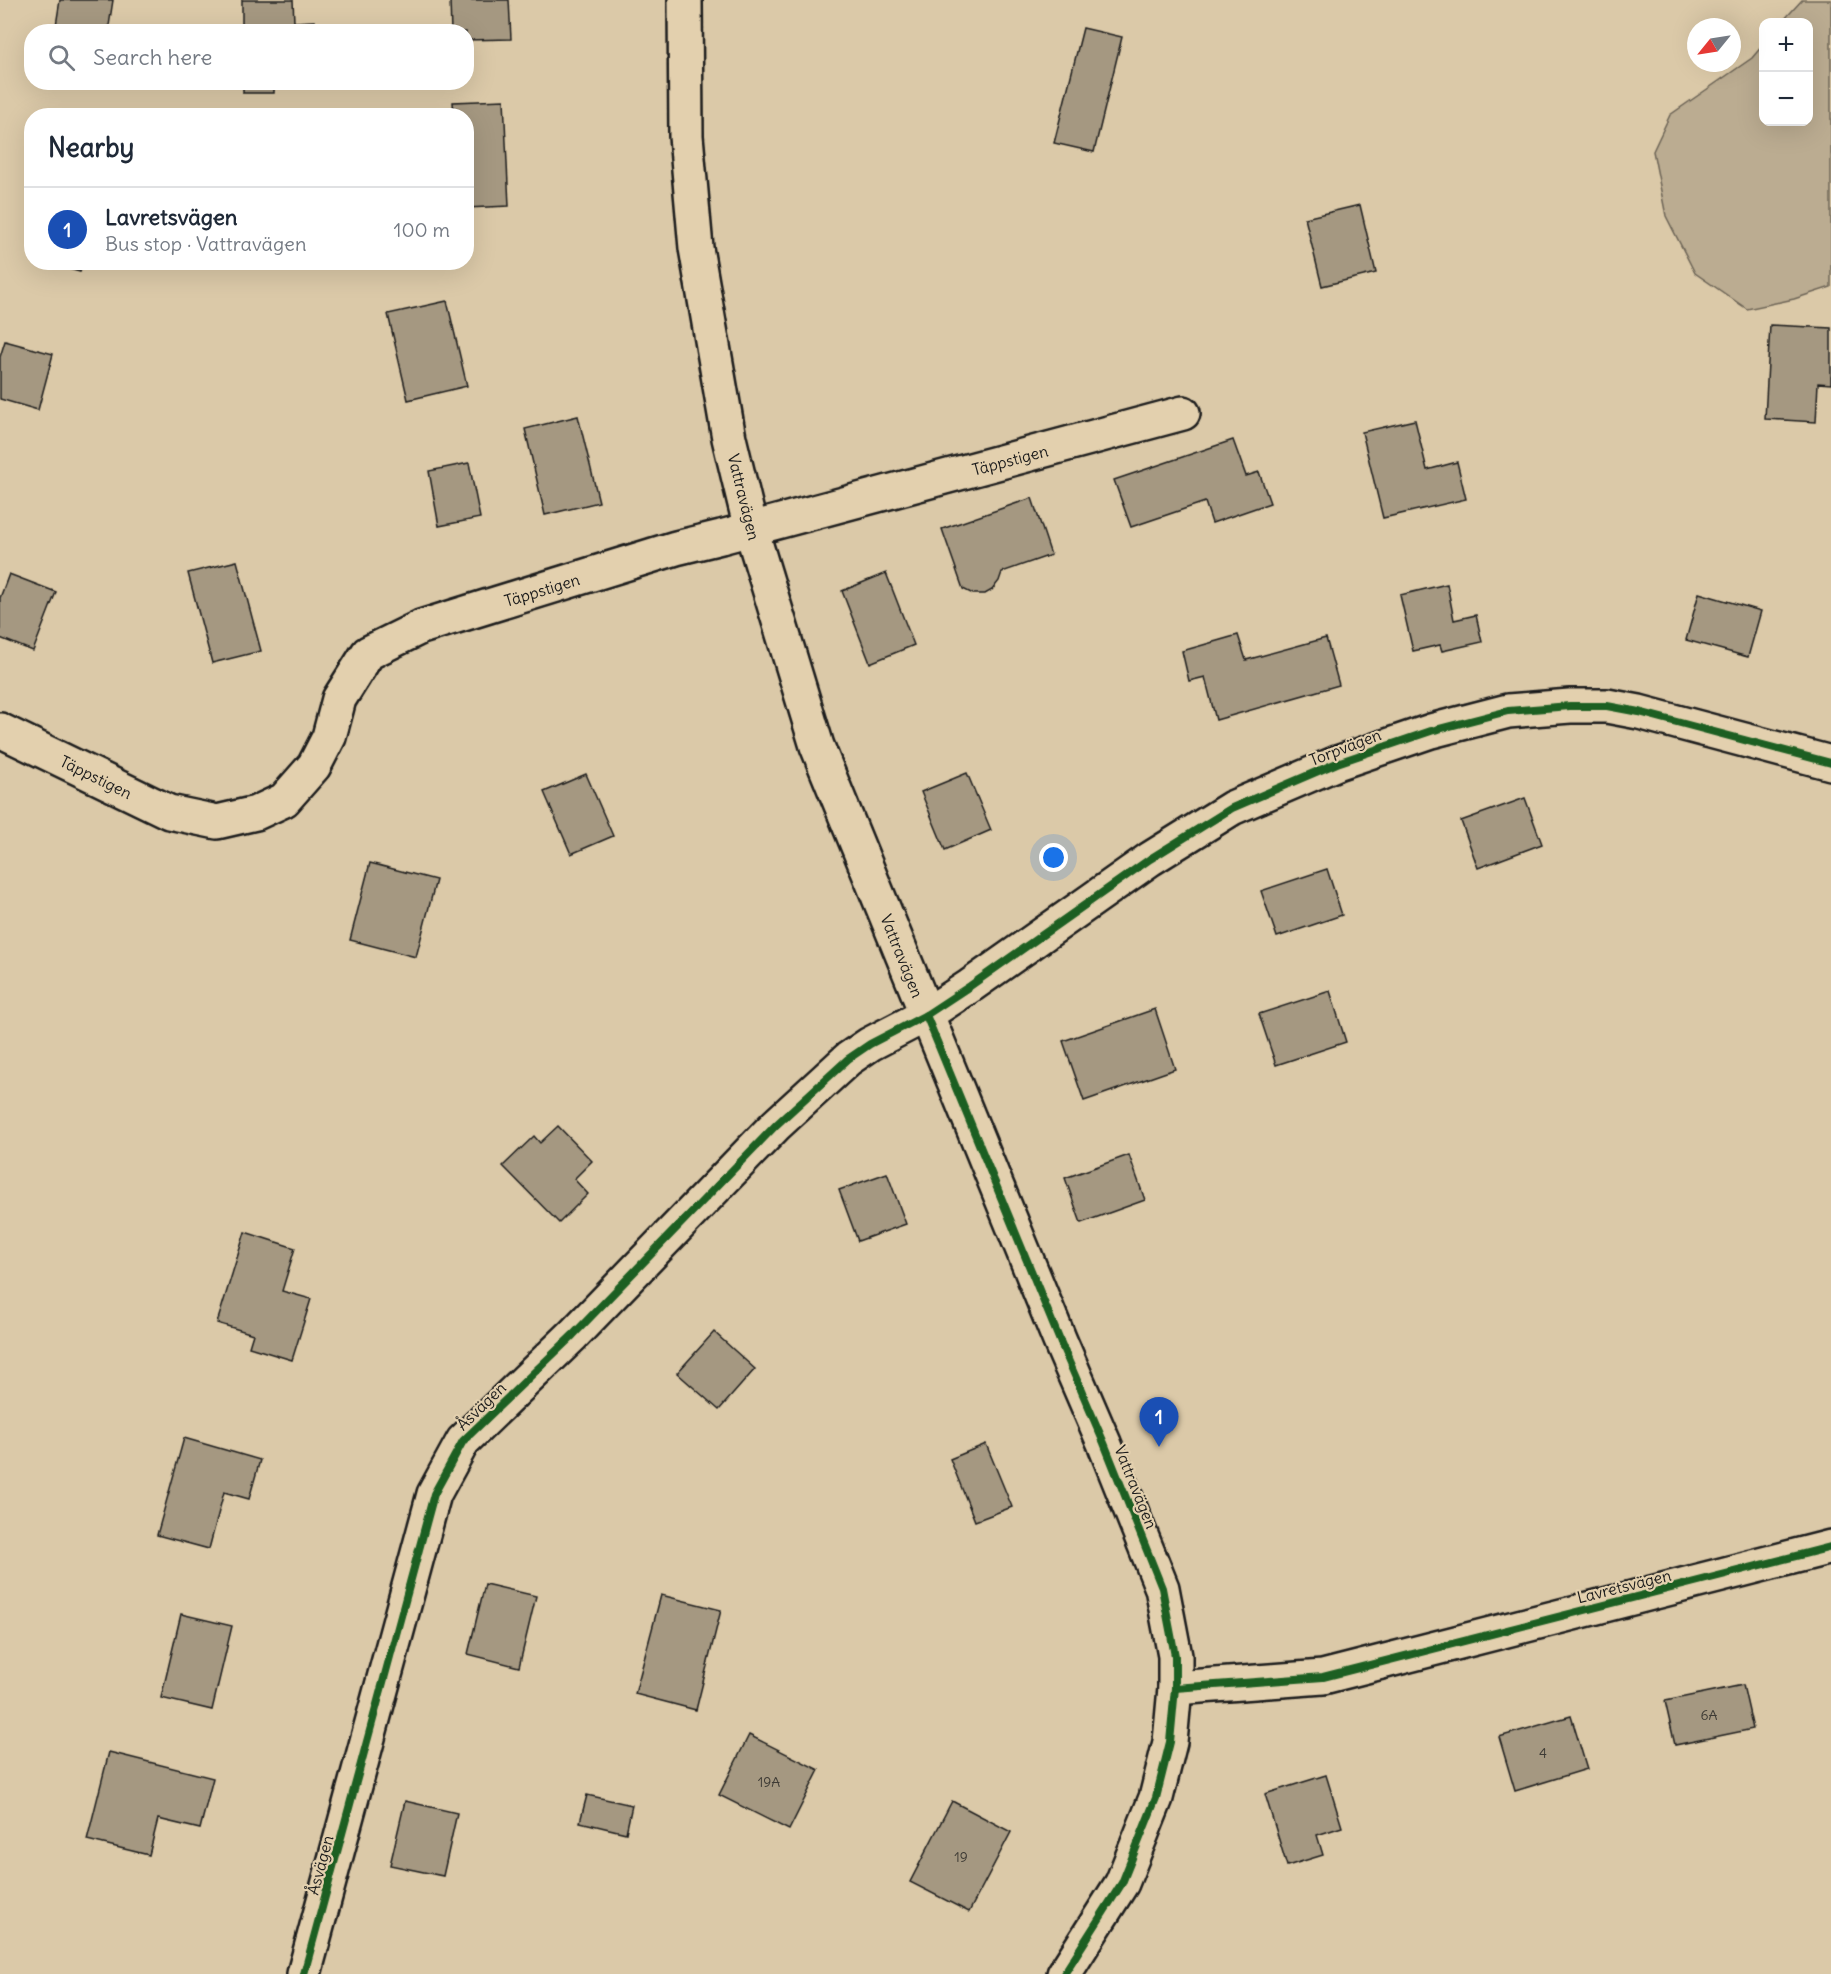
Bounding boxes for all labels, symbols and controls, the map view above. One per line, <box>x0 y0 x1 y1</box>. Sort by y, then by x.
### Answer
north arrow <box>1687 18 1741 72</box>
map controls <box>1759 18 1813 126</box>
button: + <box>1759 18 1813 72</box>
search box <box>24 24 474 90</box>
icon: search <box>45 41 78 74</box>
text: Search here <box>93 43 212 71</box>
button: − <box>1759 72 1813 126</box>
text: Nearby <box>48 131 134 164</box>
text: Lavretsvägen <box>105 203 238 231</box>
text: 1 <box>64 217 71 242</box>
text: 100 m <box>393 217 450 242</box>
text: Bus stop · Vattravägen <box>105 231 306 256</box>
street label: Täppstigen <box>970 440 1050 480</box>
street label: Vattravägen <box>724 452 764 542</box>
street label: Täppstigen <box>502 569 582 611</box>
street label: Torpvägen <box>1306 724 1384 770</box>
street label: Täppstigen <box>57 751 135 803</box>
your location <box>1039 843 1068 872</box>
street label: Vattravägen <box>876 911 928 1001</box>
street label: Åsvägen <box>452 1378 510 1434</box>
pin: 1 <box>1140 1398 1178 1447</box>
street label: Vattravägen <box>1110 1442 1162 1532</box>
street label: Lavretsvägen <box>1575 1565 1673 1607</box>
house number: 6A <box>1700 1706 1718 1724</box>
house number: 4 <box>1539 1744 1547 1762</box>
house number: 19A <box>758 1773 780 1791</box>
street label: Åsvägen <box>302 1833 338 1897</box>
house number: 19 <box>954 1848 968 1866</box>

